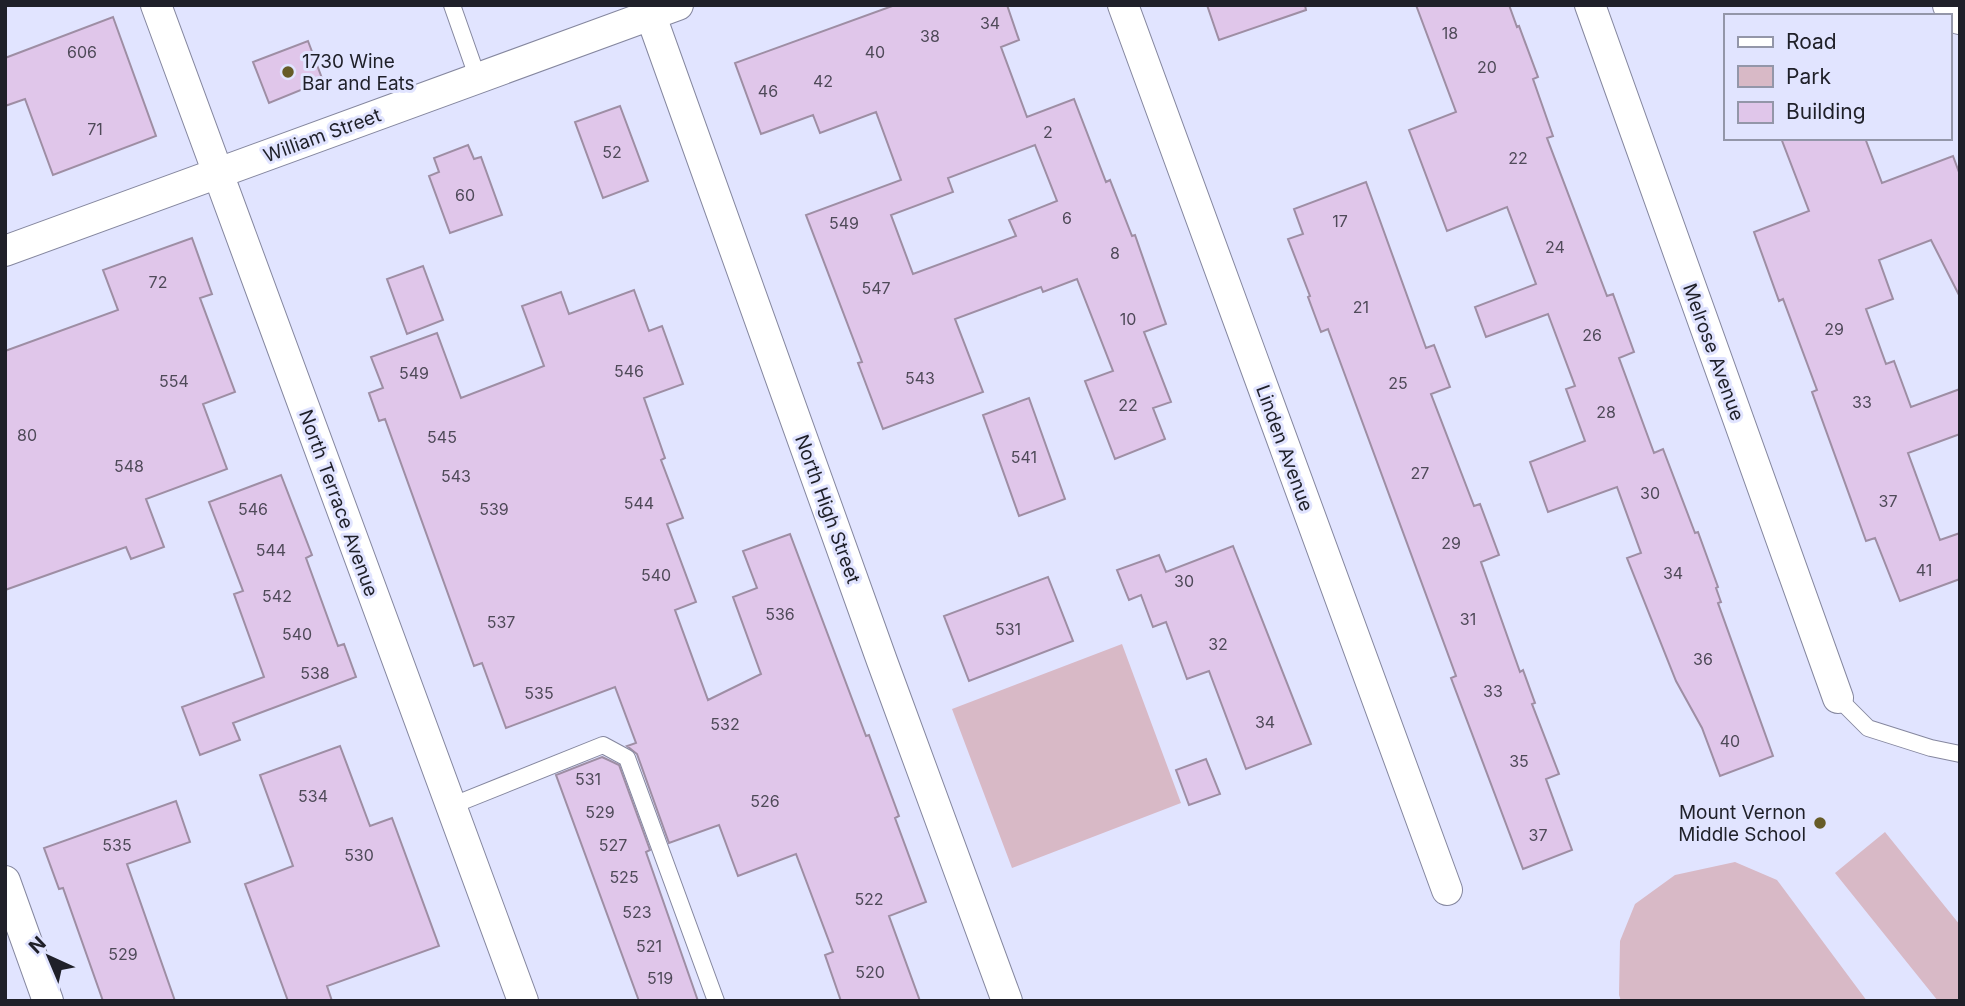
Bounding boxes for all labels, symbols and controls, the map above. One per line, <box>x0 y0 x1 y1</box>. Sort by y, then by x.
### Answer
house number: 34 <box>980 13 1000 33</box>
legend <box>1724 14 1951 140</box>
house number: 18 <box>1442 23 1458 43</box>
house number: 38 <box>920 26 940 46</box>
text: Road <box>1786 29 1837 54</box>
house number: 606 <box>67 42 97 62</box>
house number: 40 <box>865 42 885 62</box>
place label: 1730 Wine Bar and Eats <box>302 50 415 95</box>
house number: 20 <box>1477 57 1497 77</box>
marker: 1730 Wine Bar and Eats <box>280 64 296 80</box>
text: Park <box>1786 64 1831 89</box>
house number: 42 <box>813 71 833 91</box>
house number: 46 <box>758 81 778 101</box>
text: Building <box>1786 99 1866 124</box>
street label: William Street <box>260 104 384 167</box>
house number: 71 <box>87 119 103 139</box>
house number: 2 <box>1043 122 1053 142</box>
house number: 52 <box>602 142 622 162</box>
house number: 22 <box>1508 148 1528 168</box>
house number: 60 <box>455 185 475 205</box>
house number: 6 <box>1062 208 1072 228</box>
house number: 17 <box>1332 211 1348 231</box>
house number: 549 <box>829 213 859 233</box>
house number: 24 <box>1545 237 1565 257</box>
house number: 8 <box>1110 243 1120 263</box>
house number: 72 <box>149 272 167 292</box>
house number: 547 <box>861 278 891 298</box>
street label: Melrose Avenue <box>1678 280 1749 424</box>
house number: 21 <box>1353 297 1369 317</box>
house number: 10 <box>1120 309 1136 329</box>
house number: 29 <box>1824 319 1844 339</box>
house number: 26 <box>1582 325 1602 345</box>
house number: 546 <box>614 361 644 381</box>
house number: 549 <box>399 363 429 383</box>
house number: 543 <box>905 368 935 388</box>
house number: 554 <box>159 371 189 391</box>
house number: 25 <box>1388 373 1408 393</box>
street label: Linden Avenue <box>1251 382 1318 514</box>
house number: 33 <box>1852 392 1872 412</box>
house number: 22 <box>1118 395 1138 415</box>
house number: 28 <box>1596 402 1616 422</box>
street label: North Terrace Avenue <box>294 407 383 600</box>
house number: 80 <box>17 425 37 445</box>
house number: 545 <box>427 427 457 447</box>
street label: North High Street <box>790 432 865 587</box>
house number: 541 <box>1011 447 1037 467</box>
house number: 548 <box>114 456 144 476</box>
house number: 27 <box>1411 463 1429 483</box>
house number: 543 <box>441 466 471 486</box>
house number: 30 <box>1640 483 1660 503</box>
house number: 37 <box>1879 491 1897 511</box>
house number: 544 <box>624 493 654 513</box>
house number: 546 <box>238 499 268 519</box>
house number: 539 <box>479 499 509 519</box>
house number: 29 <box>1441 533 1461 553</box>
house number: 544 <box>256 540 286 560</box>
house number: 41 <box>1916 560 1932 580</box>
house number: 34 <box>1663 563 1683 583</box>
house number: 540 <box>641 565 671 585</box>
house number: 30 <box>1174 571 1194 591</box>
house number: 542 <box>262 586 292 606</box>
house number: 536 <box>765 604 795 624</box>
house number: 31 <box>1460 609 1476 629</box>
house number: 537 <box>487 612 515 632</box>
house number: 531 <box>995 619 1021 639</box>
house number: 540 <box>282 624 312 644</box>
house number: 32 <box>1208 634 1228 654</box>
house number: 36 <box>1693 649 1713 669</box>
house number: 538 <box>300 663 330 683</box>
house number: 33 <box>1483 681 1503 701</box>
house number: 535 <box>524 683 554 703</box>
house number: 34 <box>1255 712 1275 732</box>
house number: 532 <box>710 714 740 734</box>
house number: 40 <box>1720 731 1740 751</box>
house number: 35 <box>1509 751 1529 771</box>
house number: 531 <box>575 769 601 789</box>
house number: 534 <box>298 786 328 806</box>
house number: 526 <box>750 791 780 811</box>
place label: Mount Vernon Middle School <box>1678 801 1806 846</box>
house number: 529 <box>585 802 615 822</box>
marker: Mount Vernon Middle School <box>1812 815 1828 831</box>
house number: 37 <box>1529 825 1547 845</box>
house number: 535 <box>102 835 132 855</box>
house number: 527 <box>599 835 627 855</box>
house number: 530 <box>344 845 374 865</box>
house number: 525 <box>609 867 639 887</box>
house number: 522 <box>854 889 884 909</box>
house number: 523 <box>622 902 652 922</box>
north arrow <box>14 922 84 992</box>
text: N <box>24 932 51 958</box>
house number: 521 <box>636 936 662 956</box>
house number: 529 <box>108 944 138 964</box>
house number: 520 <box>855 962 885 982</box>
house number: 519 <box>647 968 673 988</box>

